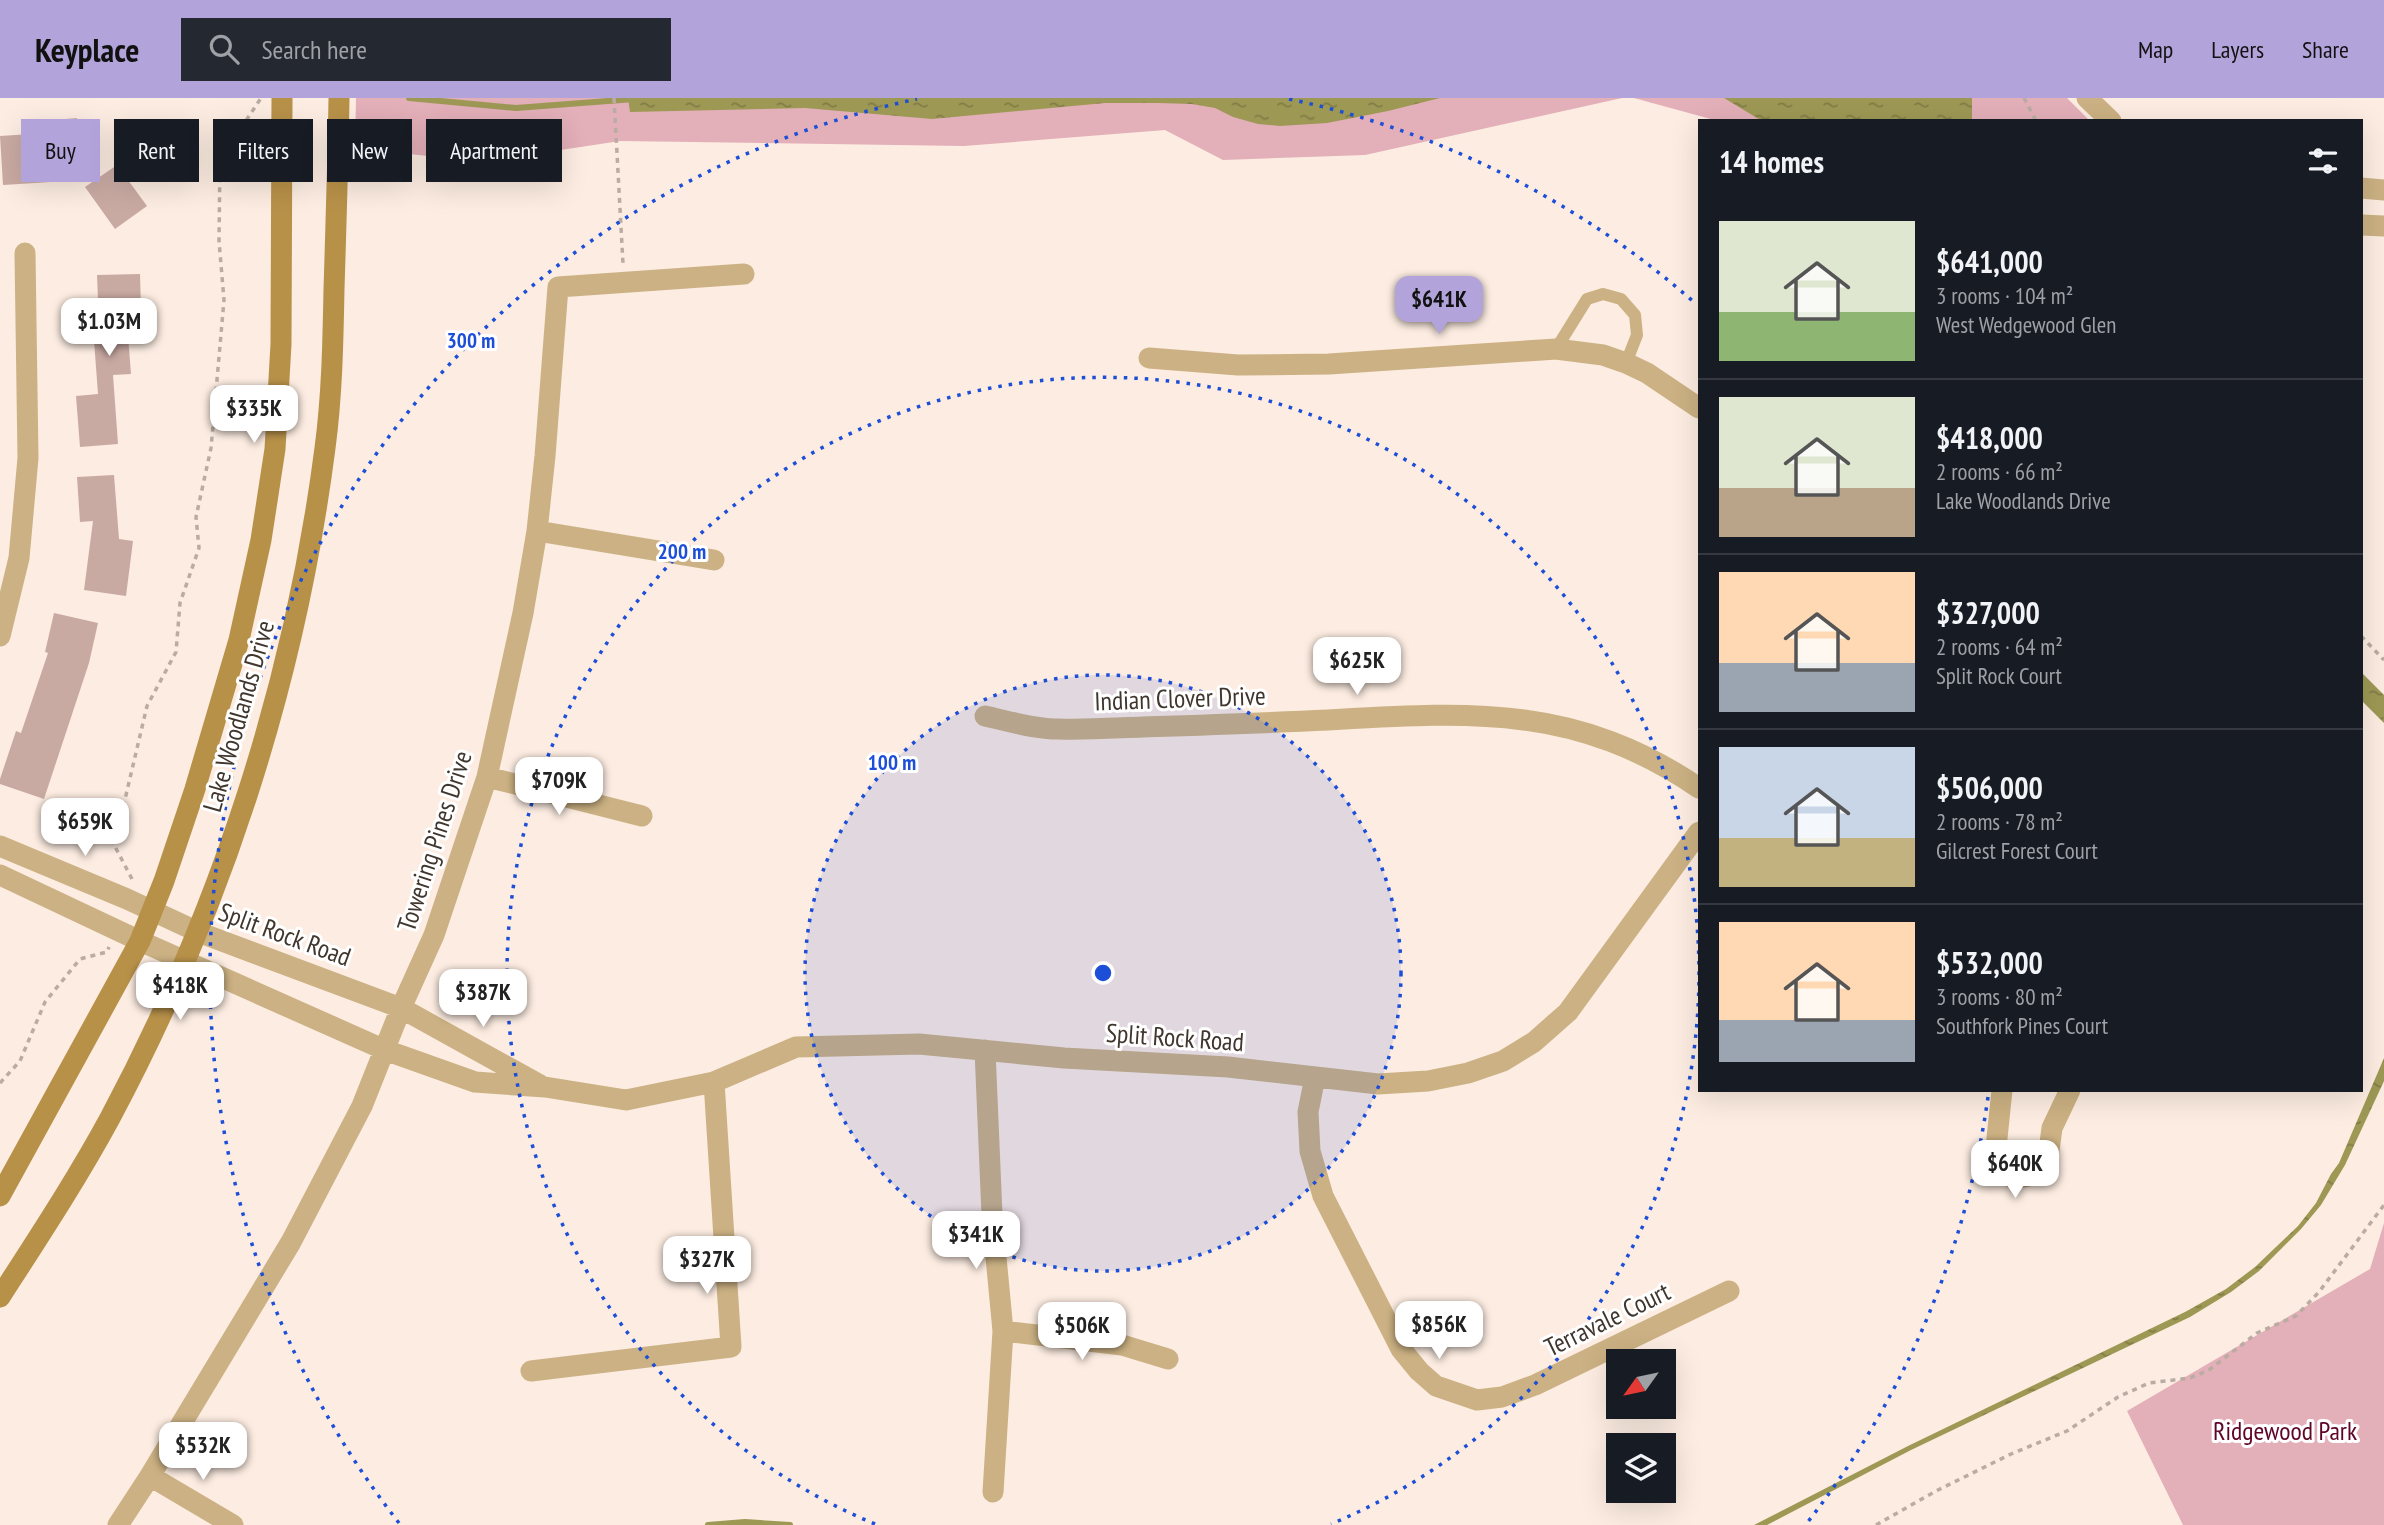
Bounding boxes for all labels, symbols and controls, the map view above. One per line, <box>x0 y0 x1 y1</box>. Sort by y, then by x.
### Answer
search box <box>181 18 671 81</box>
text: Keyplace <box>35 28 139 71</box>
icon: search <box>205 30 243 68</box>
text: Search here <box>261 33 367 66</box>
text: Map <box>2138 34 2173 65</box>
text: Layers <box>2211 34 2264 65</box>
text: Share <box>2302 34 2349 65</box>
chip: Buy <box>21 119 100 182</box>
chip: Rent <box>114 119 199 182</box>
chip: Filters <box>213 119 313 182</box>
chip: New <box>327 119 412 182</box>
chip: Apartment <box>426 119 562 182</box>
text: 14 homes <box>1719 142 1824 181</box>
icon: filters <box>2304 142 2342 180</box>
text: $641,000 <box>1936 242 2043 281</box>
icon: home <box>1775 249 1859 333</box>
pin: $641K <box>1390 276 1488 336</box>
text: 3 rooms · 104 m² <box>1936 281 2073 310</box>
text: $641K <box>1411 284 1467 313</box>
pin: $1.03M <box>52 299 166 358</box>
text: $1.03M <box>77 306 141 335</box>
text: West Wedgewood Glen <box>1936 310 2116 339</box>
text: 300 m <box>447 327 495 354</box>
pin: $335K <box>205 386 303 445</box>
text: $335K <box>226 393 282 422</box>
text: $418,000 <box>1936 418 2043 457</box>
icon: home <box>1775 425 1859 509</box>
text: 2 rooms · 66 m² <box>1936 457 2063 486</box>
text: Lake Woodlands Drive <box>1936 486 2111 515</box>
text: 200 m <box>658 538 706 565</box>
text: $327,000 <box>1936 593 2040 632</box>
icon: home <box>1775 600 1859 684</box>
street label: Lake Woodlands Drive <box>195 617 281 815</box>
text: 2 rooms · 64 m² <box>1936 632 2063 661</box>
pin: $625K <box>1308 638 1406 697</box>
text: $625K <box>1329 645 1385 674</box>
text: Split Rock Court <box>1936 661 2062 690</box>
street label: Indian Clover Drive <box>1094 679 1266 717</box>
street label: Towering Pines Drive <box>389 747 479 935</box>
text: 100 m <box>868 749 916 776</box>
pin: $709K <box>510 758 608 817</box>
text: $709K <box>531 765 587 794</box>
text: $506,000 <box>1936 768 2043 807</box>
icon: home <box>1775 775 1859 859</box>
pin: $659K <box>36 798 134 858</box>
text: $659K <box>57 806 113 835</box>
text: 2 rooms · 78 m² <box>1936 807 2063 836</box>
text: Gilcrest Forest Court <box>1936 836 2098 865</box>
street label: Split Rock Road <box>214 895 356 973</box>
text: $532,000 <box>1936 943 2043 982</box>
icon: home <box>1775 950 1859 1034</box>
centre of rings <box>1091 961 1115 985</box>
pin: $418K <box>131 962 229 1022</box>
text: $418K <box>152 970 208 999</box>
pin: $387K <box>434 970 532 1029</box>
text: $387K <box>455 977 511 1006</box>
text: 3 rooms · 80 m² <box>1936 982 2063 1011</box>
text: Southfork Pines Court <box>1936 1011 2108 1040</box>
street label: Split Rock Road <box>1105 1016 1245 1058</box>
pin: $640K <box>1966 1140 2064 1200</box>
text: $640K <box>1987 1148 2043 1177</box>
pin: $341K <box>927 1212 1025 1271</box>
text: $341K <box>948 1219 1004 1248</box>
pin: $327K <box>658 1236 756 1296</box>
text: $327K <box>679 1244 735 1273</box>
street label: Terravale Court <box>1539 1274 1675 1364</box>
pin: $506K <box>1033 1302 1131 1362</box>
pin: $856K <box>1390 1302 1488 1361</box>
text: $856K <box>1411 1309 1467 1338</box>
text: $506K <box>1054 1310 1110 1339</box>
north arrow <box>1606 1349 1676 1419</box>
map controls <box>1606 1349 1676 1503</box>
park label: Ridgewood Park <box>2213 1414 2357 1447</box>
pin: $532K <box>154 1422 252 1482</box>
text: $532K <box>175 1430 231 1459</box>
button: layers <box>1606 1433 1676 1503</box>

